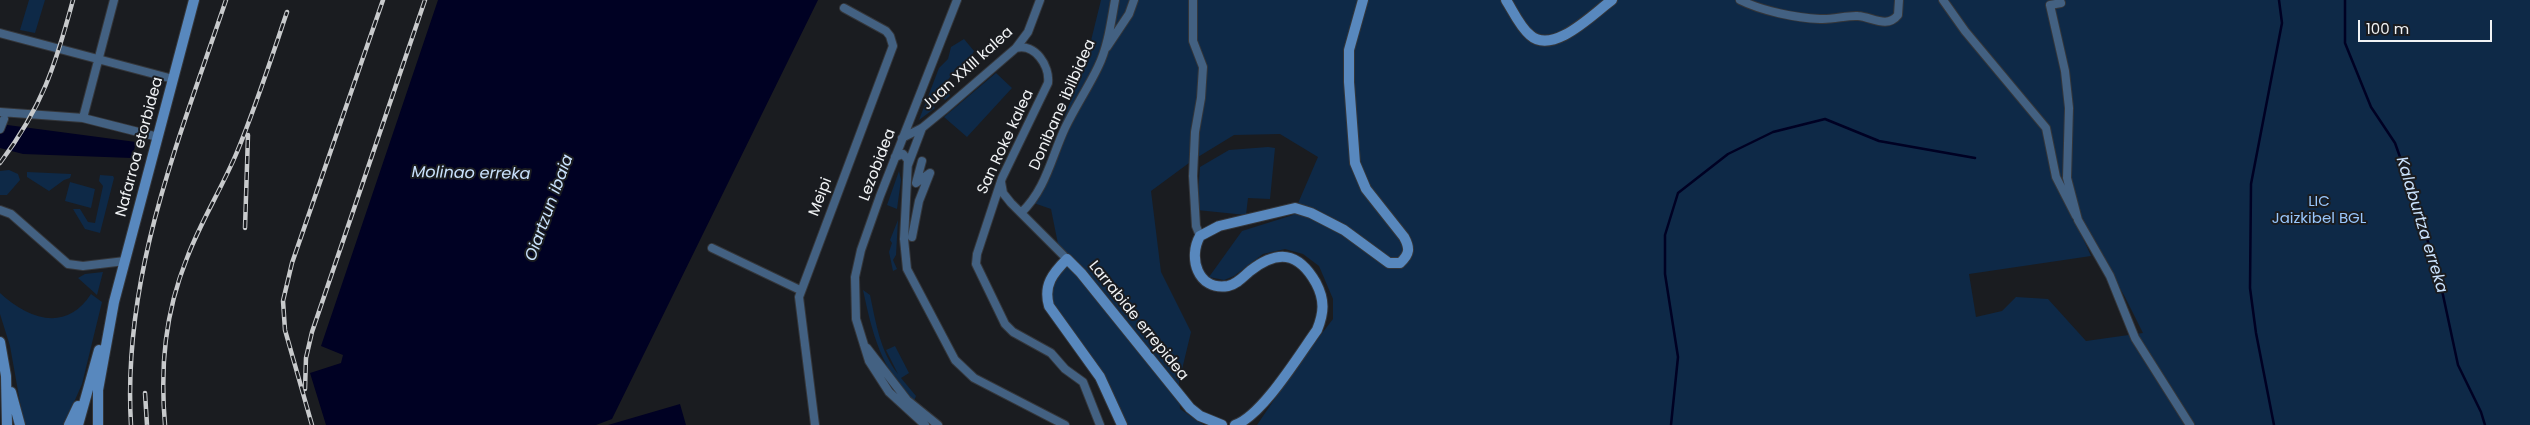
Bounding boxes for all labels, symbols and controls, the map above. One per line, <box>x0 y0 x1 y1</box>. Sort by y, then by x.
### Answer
scale bar <box>2360 10 2494 42</box>
text: 100 m <box>2366 18 2409 39</box>
street label: Juan XXIII kalea <box>919 24 1017 114</box>
street label: Donibane ibilbidea <box>1026 37 1100 173</box>
street label: Nafarroa etorbidea <box>113 75 167 219</box>
street label: San Roke kalea <box>974 87 1038 197</box>
street label: Lezobidea <box>856 126 900 204</box>
water label: Oiartzun ibaia <box>522 152 578 264</box>
water label: Kalaburtza erreka <box>2391 154 2451 296</box>
water label: Molinao erreka <box>411 163 531 185</box>
street label: Meipi <box>805 175 837 219</box>
park label: LIC Jaizkibel BGL <box>2272 193 2366 228</box>
street label: Larrabide errepidea <box>1084 258 1192 384</box>

